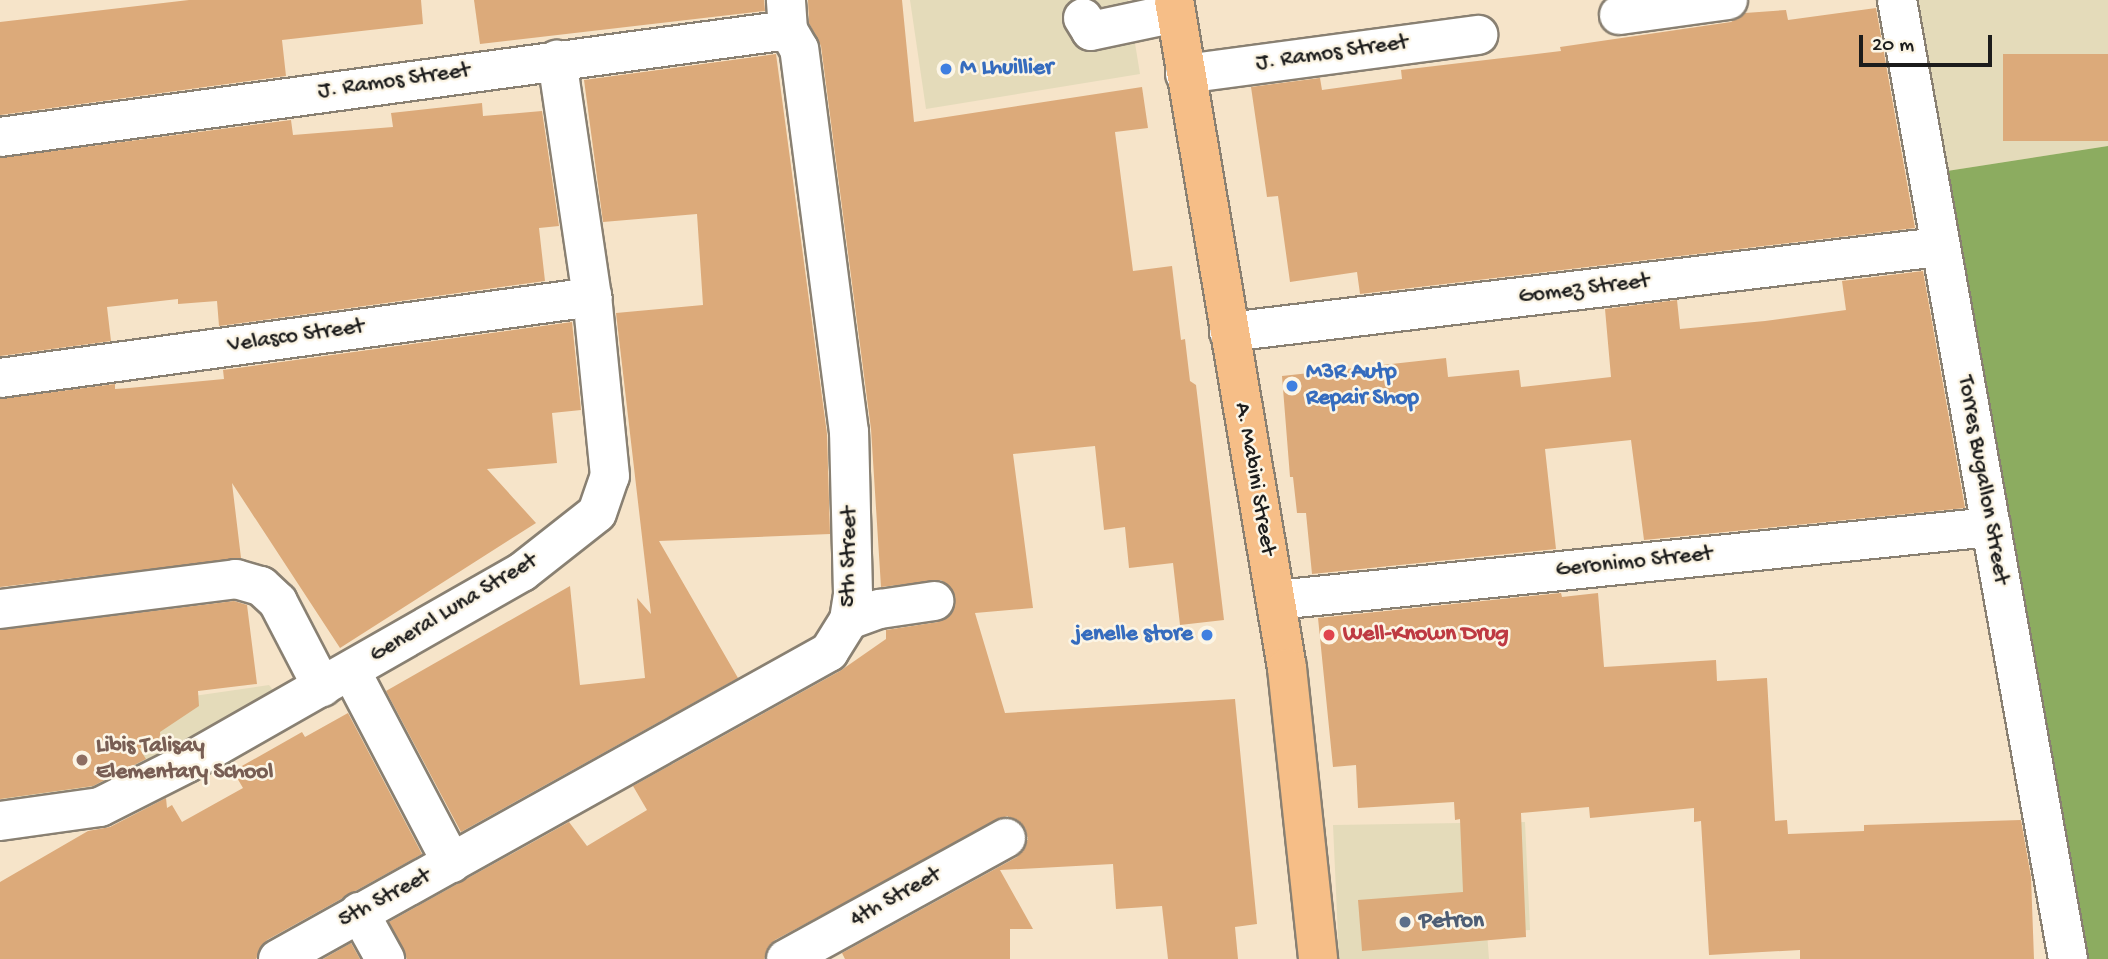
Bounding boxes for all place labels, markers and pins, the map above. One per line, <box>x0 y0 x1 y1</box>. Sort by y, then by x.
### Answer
place label: M Lhuillier <box>960 55 1053 83</box>
marker: M Lhuillier <box>938 61 954 77</box>
place label: M3R Autp Repair Shop <box>1306 359 1419 413</box>
marker: M3R Autp Repair Shop <box>1284 378 1300 394</box>
place label: jenelle store <box>1074 621 1193 649</box>
place label: Well-Known Drug <box>1343 621 1509 649</box>
marker: jenelle store <box>1199 627 1215 643</box>
marker: Well-Known Drug <box>1321 627 1337 643</box>
place label: Libis Talisay Elementary School <box>96 733 273 787</box>
marker: Libis Talisay Elementary School <box>74 752 90 768</box>
place label: Petron <box>1419 908 1484 936</box>
marker: Petron <box>1397 914 1413 930</box>

